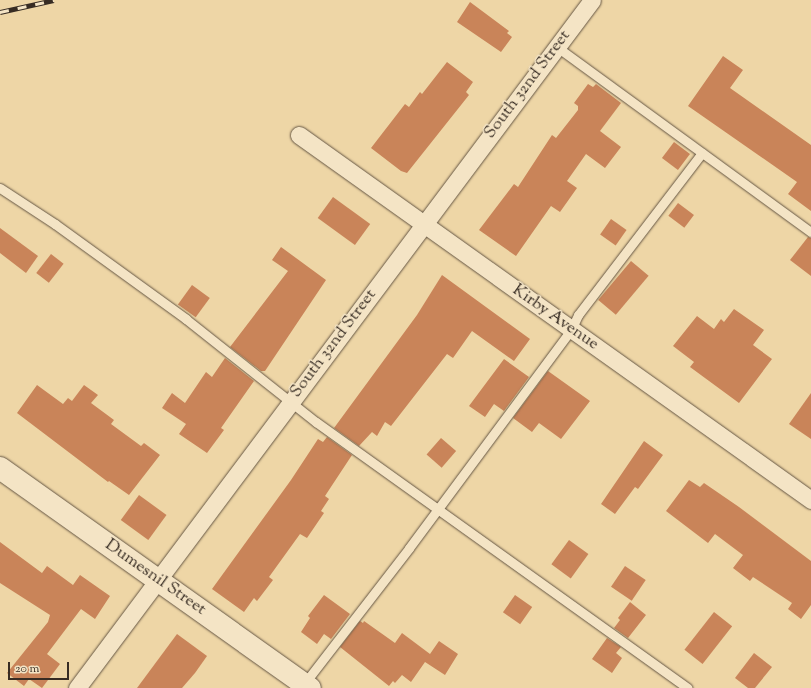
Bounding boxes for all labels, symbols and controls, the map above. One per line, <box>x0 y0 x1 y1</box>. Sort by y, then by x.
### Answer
street label: South 32nd Street <box>481 27 575 143</box>
street label: Kirby Avenue <box>508 281 602 355</box>
street label: South 32nd Street <box>287 286 381 402</box>
street label: Dumesnil Street <box>100 536 210 620</box>
scale bar <box>10 654 71 680</box>
text: 20 m <box>15 660 39 678</box>

